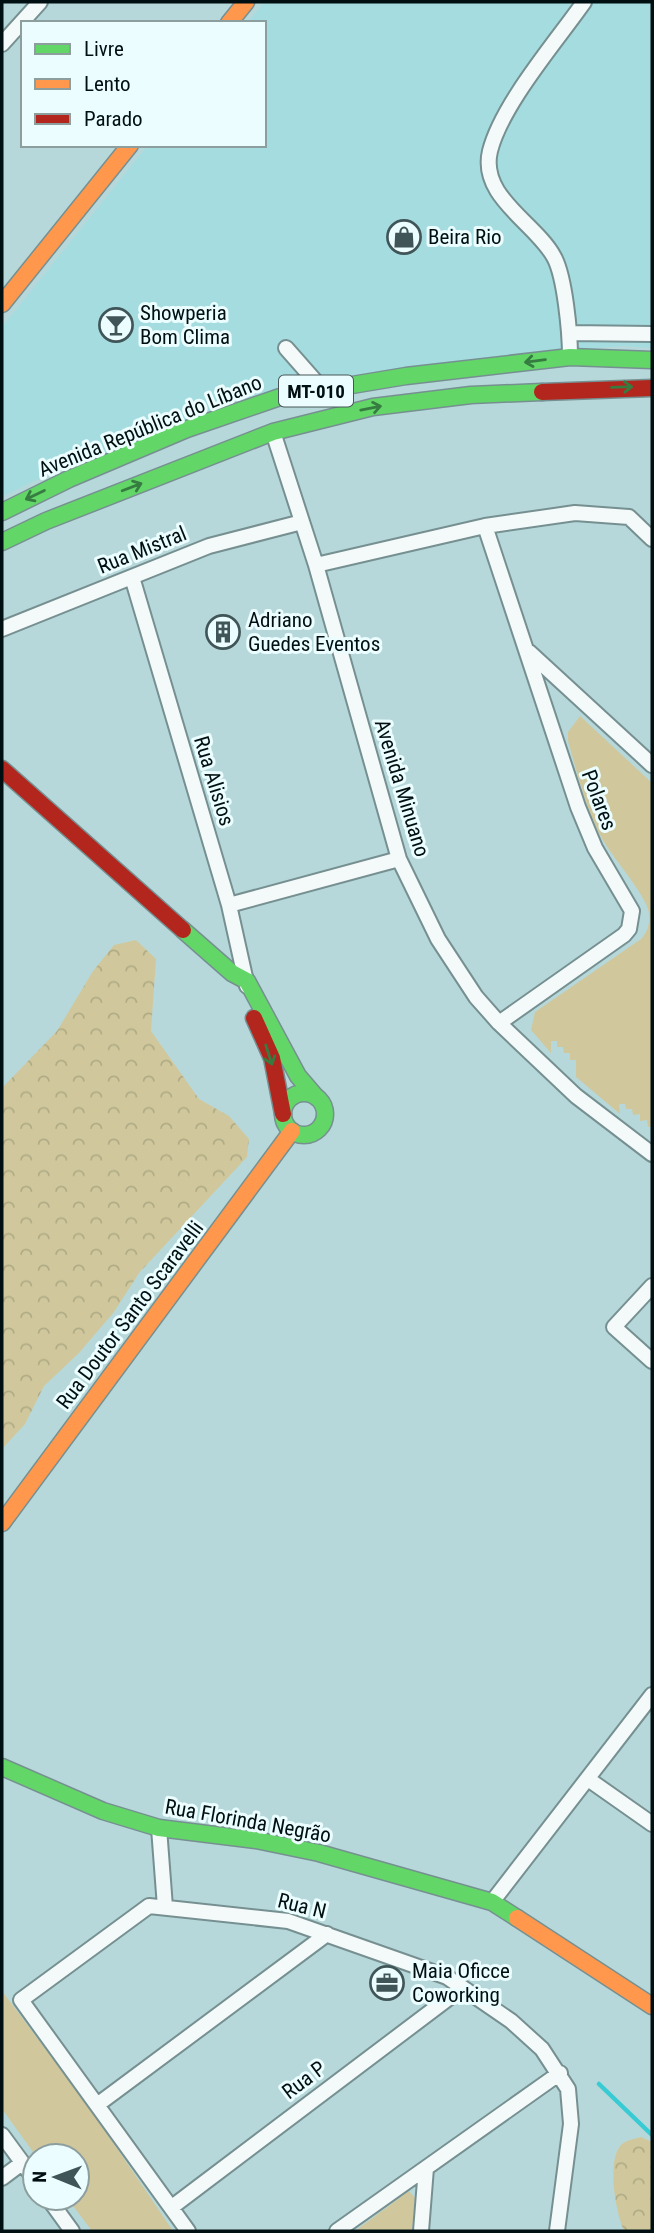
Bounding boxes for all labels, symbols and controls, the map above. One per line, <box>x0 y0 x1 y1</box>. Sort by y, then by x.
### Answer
legend <box>21 21 266 147</box>
text: Livre <box>84 37 124 61</box>
text: Lento <box>84 72 131 96</box>
text: Parado <box>84 107 143 131</box>
shop icon: Beira Rio <box>385 218 423 256</box>
place label: Beira Rio <box>428 225 502 249</box>
place label: Showperia Bom Clima <box>140 301 230 349</box>
bar icon: Showperia Bom Clima <box>97 306 135 344</box>
one-way arrow <box>524 355 547 368</box>
street label: Avenida República do Líbano <box>35 370 265 482</box>
road number: MT-010 <box>279 376 353 406</box>
one-way arrow <box>610 381 633 394</box>
one-way arrow <box>359 401 382 415</box>
one-way arrow <box>121 479 143 492</box>
one-way arrow <box>25 488 46 502</box>
street label: Rua Mistral <box>94 521 190 579</box>
place label: Adriano Guedes Eventos <box>248 608 380 656</box>
building icon: Adriano Guedes Eventos <box>204 613 242 651</box>
street label: Avenida Minuano <box>370 716 434 860</box>
street label: Rua Alisios <box>189 733 239 829</box>
street label: Polares <box>577 766 621 834</box>
one-way arrow <box>264 1043 276 1065</box>
street label: Rua Doutor Santo Scaravelli <box>52 1216 208 1414</box>
street label: Rua Florinda Negrão <box>163 1795 333 1847</box>
street label: Rua N <box>275 1888 329 1924</box>
place label: Maia Oficce Coworking <box>412 1959 510 2007</box>
office icon: Maia Oficce Coworking <box>368 1964 406 2002</box>
street label: Rua P <box>278 2056 330 2104</box>
north arrow <box>21 2142 91 2212</box>
text: N <box>28 2171 51 2183</box>

